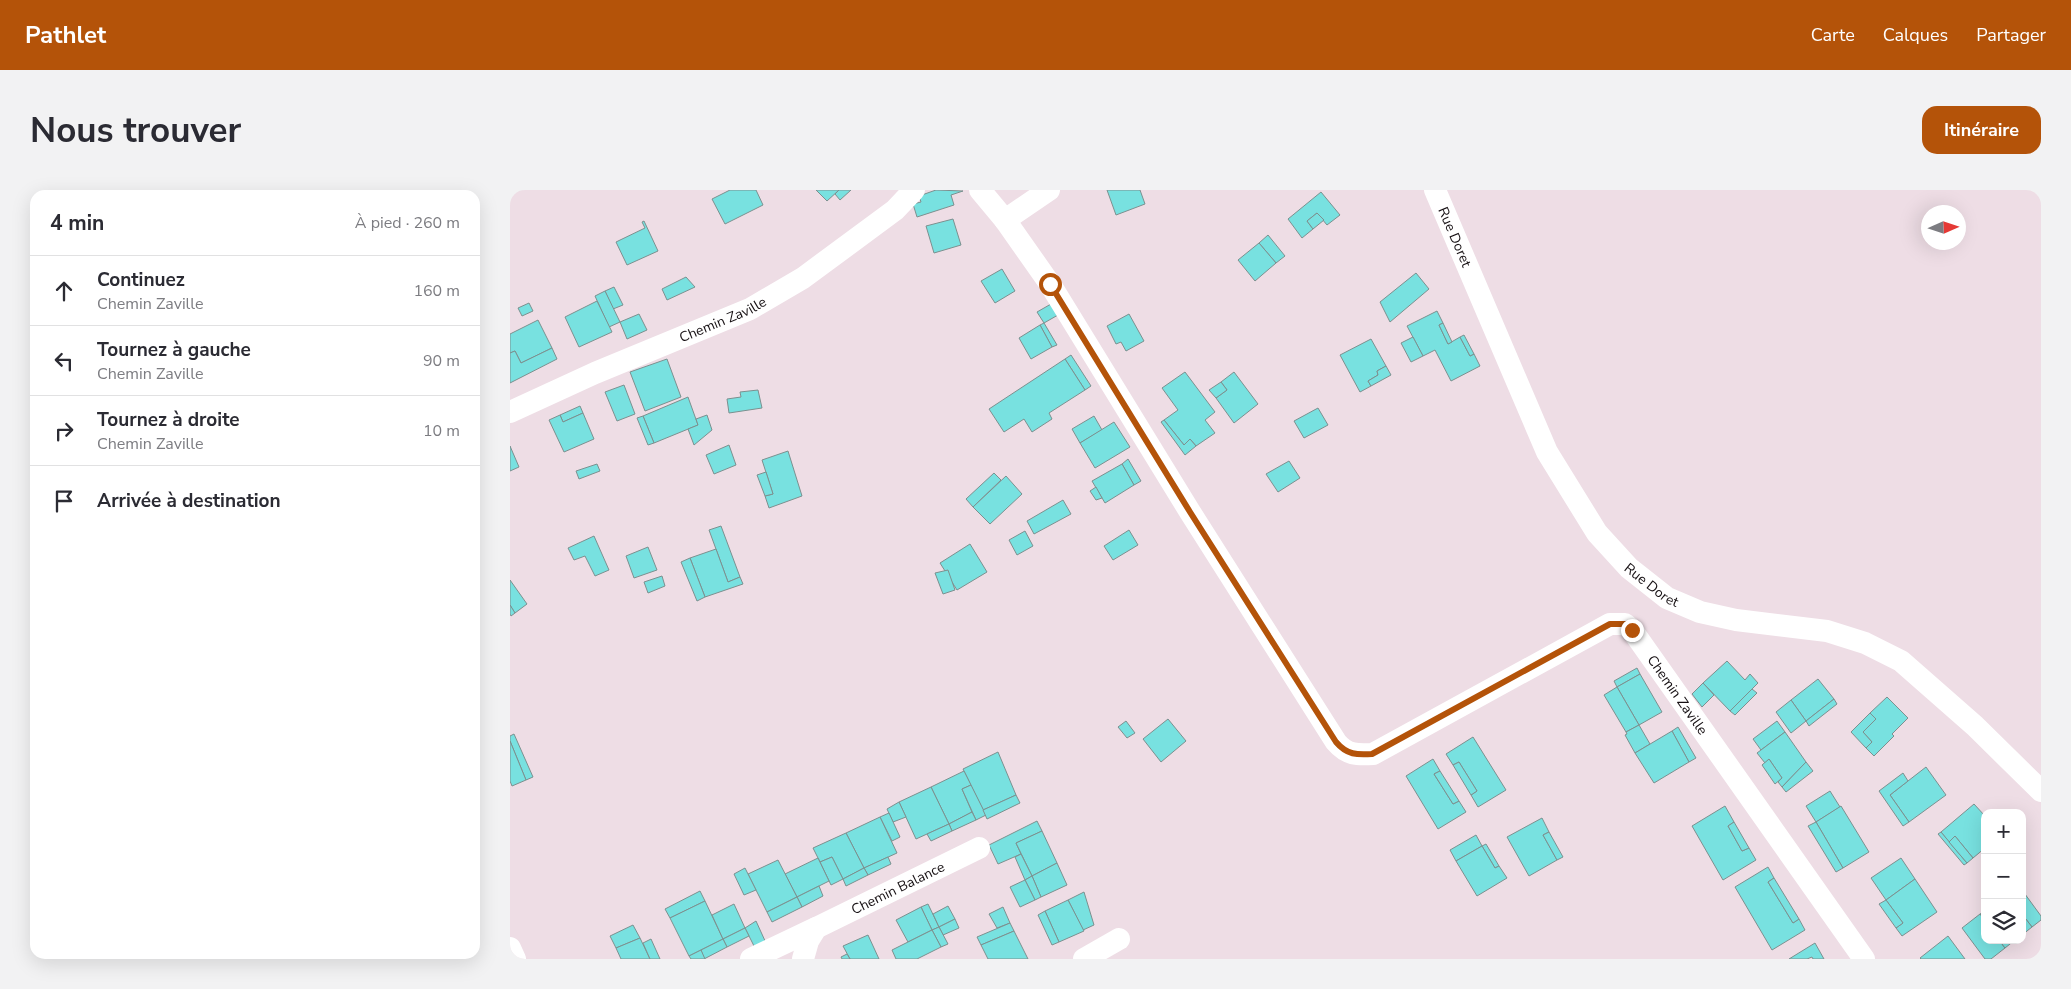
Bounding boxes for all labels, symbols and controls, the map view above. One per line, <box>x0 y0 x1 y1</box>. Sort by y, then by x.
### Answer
text: Pathlet <box>25 19 106 51</box>
text: Carte <box>1811 23 1855 47</box>
text: Calques <box>1883 23 1948 47</box>
text: Partager <box>1976 23 2046 47</box>
button: Itinéraire <box>1922 106 2041 154</box>
text: Nous trouver <box>30 107 241 154</box>
street label: Rue Doret <box>1434 204 1476 270</box>
north arrow <box>1921 205 1966 250</box>
text: 4 min <box>50 209 104 237</box>
text: À pied · 260 m <box>355 212 460 234</box>
text: Continuez <box>97 267 185 293</box>
route start <box>1039 273 1062 296</box>
icon: ahead <box>50 277 78 305</box>
text: 160 m <box>413 280 460 302</box>
street label: Chemin Zaville <box>676 292 770 347</box>
text: Chemin Zaville <box>97 293 204 315</box>
text: Tournez à gauche <box>97 337 251 363</box>
icon: left <box>50 347 78 375</box>
text: 90 m <box>423 350 460 372</box>
text: Chemin Zaville <box>97 363 204 385</box>
text: Tournez à droite <box>97 407 240 433</box>
icon: right <box>50 417 78 445</box>
text: 10 m <box>423 420 460 442</box>
text: Chemin Zaville <box>97 433 204 455</box>
icon: arrive <box>50 487 78 515</box>
text: Arrivée à destination <box>97 488 281 514</box>
street label: Rue Doret <box>1620 558 1682 611</box>
route end <box>1621 619 1644 642</box>
street label: Chemin Zaville <box>1643 651 1712 738</box>
map controls <box>1981 809 2026 944</box>
button: + <box>1981 809 2026 854</box>
button: − <box>1981 854 2026 899</box>
street label: Chemin Balance <box>848 857 948 919</box>
button: layers <box>1981 899 2026 944</box>

